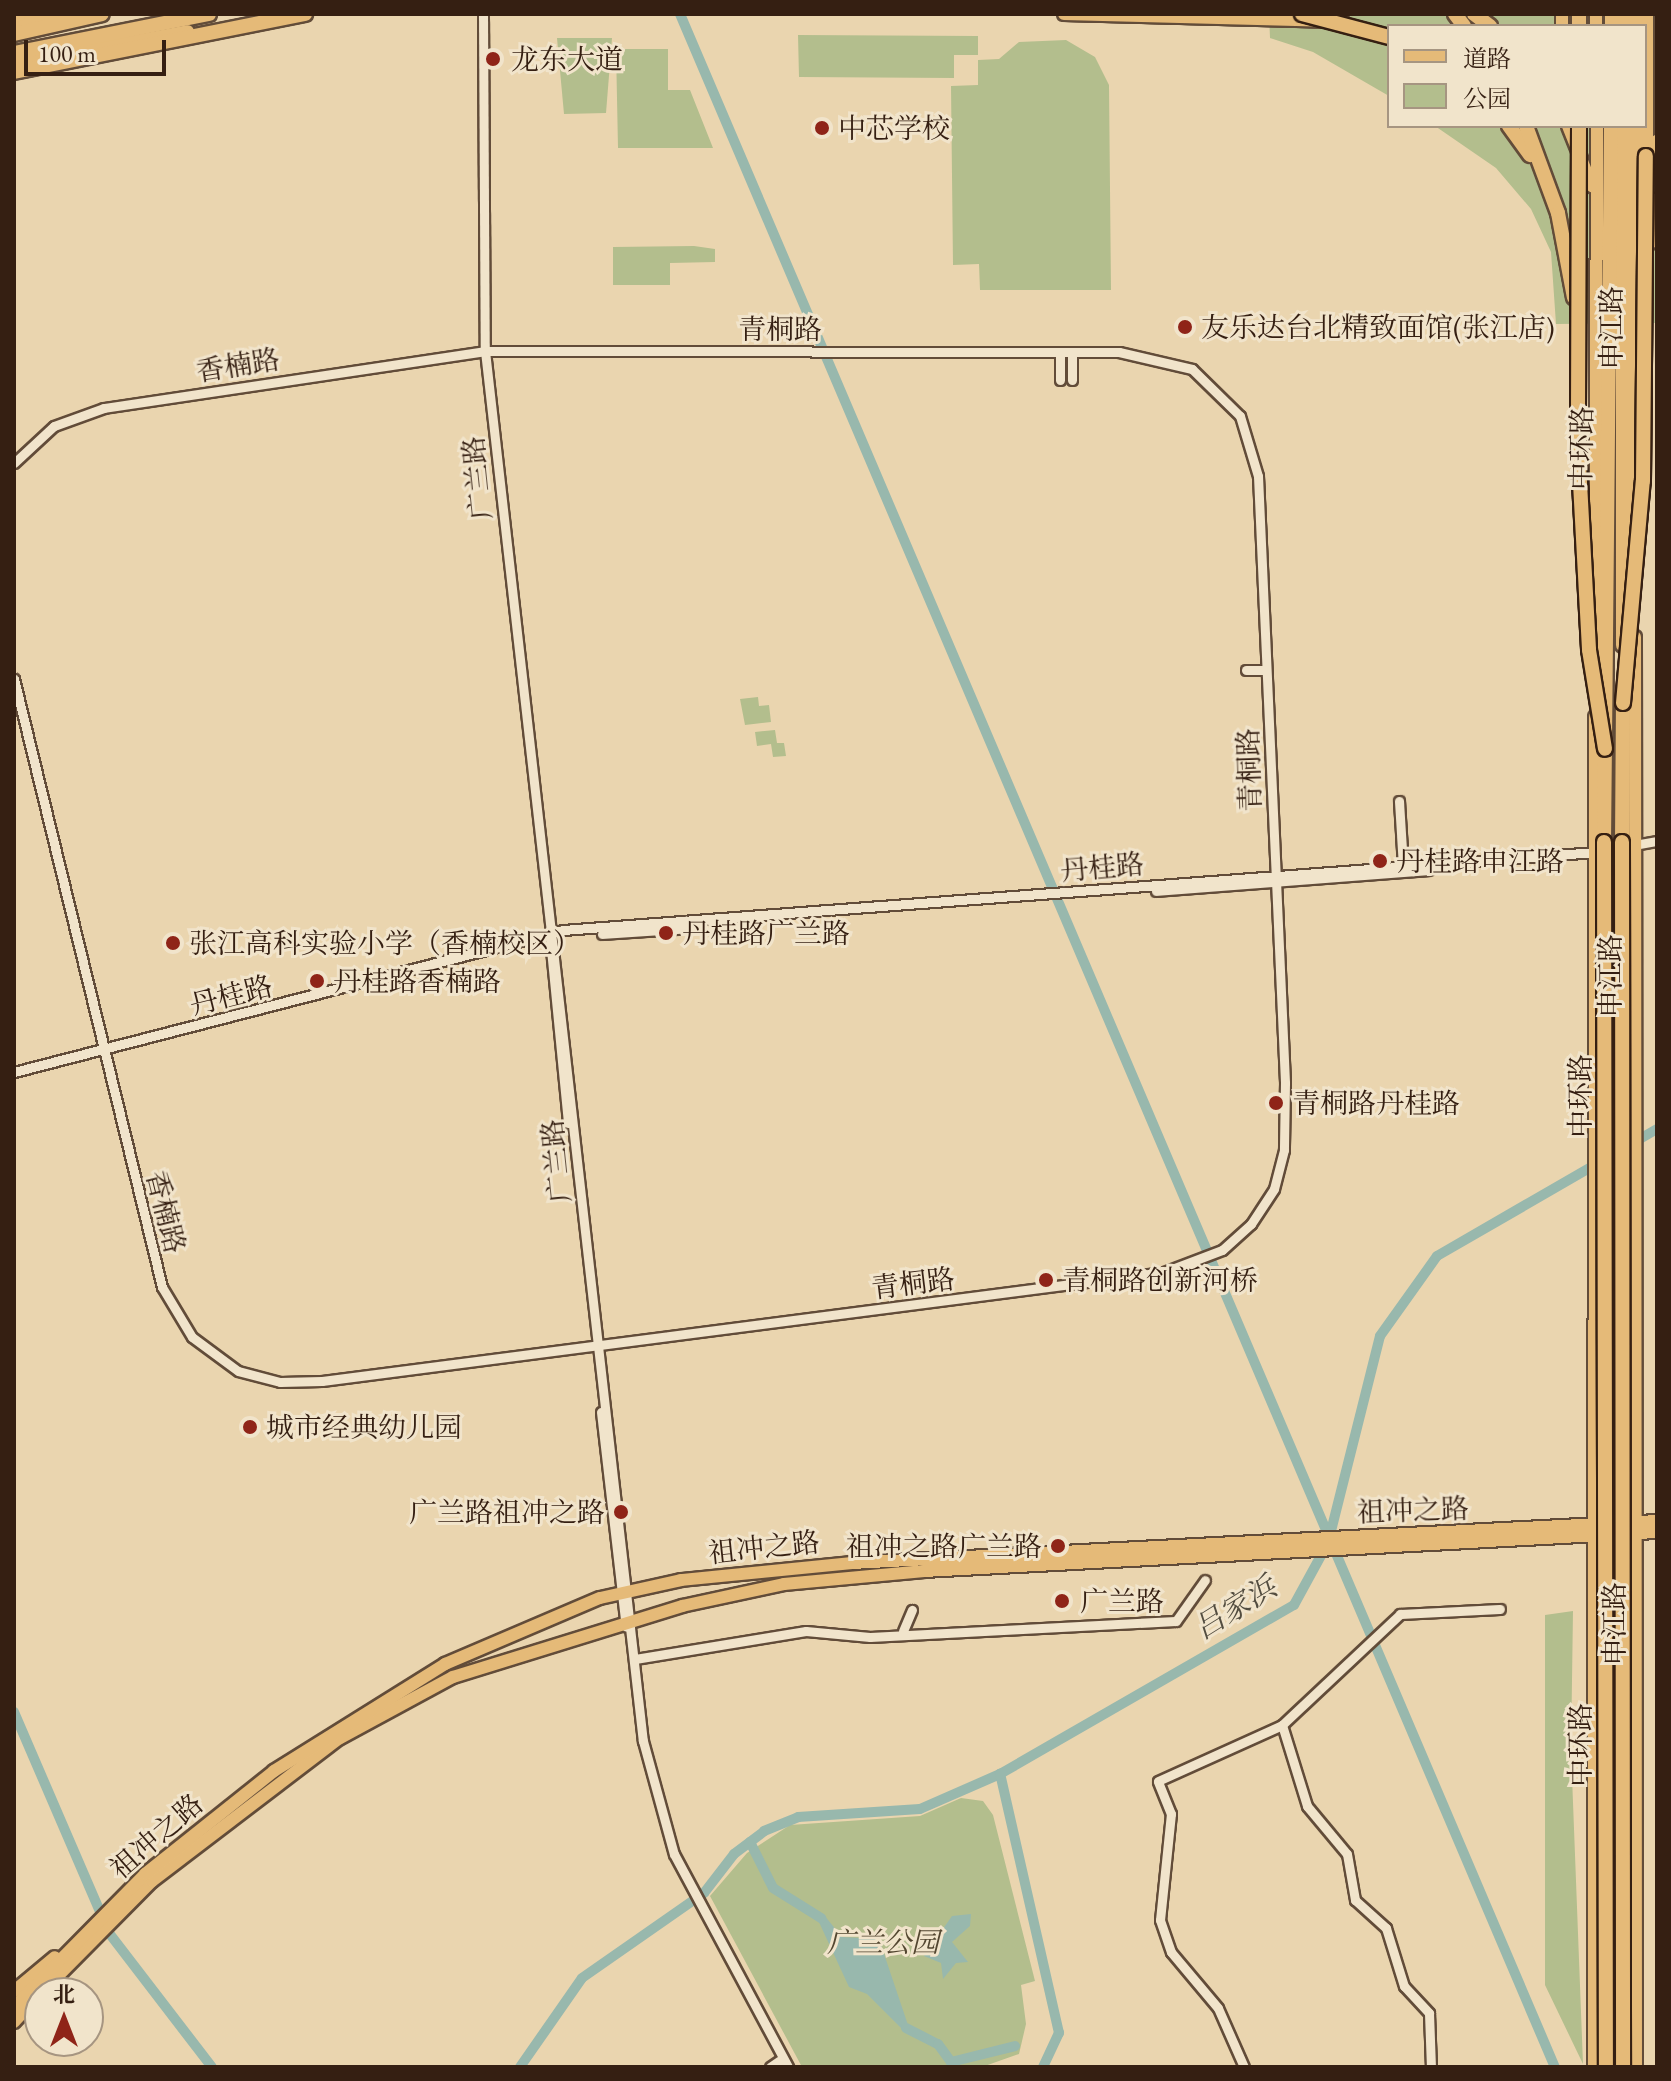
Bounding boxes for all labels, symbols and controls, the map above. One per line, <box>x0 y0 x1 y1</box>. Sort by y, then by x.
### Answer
scale bar <box>28 24 170 74</box>
legend <box>1387 24 1647 128</box>
text: 100 m <box>38 38 96 69</box>
place label: 龙东大道 <box>511 42 623 76</box>
text: 道路 <box>1463 43 1511 74</box>
marker: 龙东大道 <box>482 48 504 70</box>
text: 公园 <box>1463 83 1511 114</box>
place label: 中芯学校 <box>838 111 950 145</box>
marker: 中芯学校 <box>813 119 831 137</box>
street label: 申江路 <box>1594 286 1628 370</box>
place label: 友乐达台北精致面馆(张江店) <box>1201 310 1555 344</box>
street label: 青桐路 <box>738 312 822 346</box>
marker: 友乐达台北精致面馆(张江店) <box>1176 318 1194 336</box>
street label: 香楠路 <box>194 342 282 388</box>
street label: 中环路 <box>1563 406 1599 490</box>
street label: 广兰路 <box>456 434 498 522</box>
street label: 青桐路 <box>1231 727 1267 813</box>
place label: 丹桂路申江路 <box>1396 844 1564 878</box>
street label: 丹桂路 <box>1059 847 1145 887</box>
marker: 丹桂路申江路 <box>1371 852 1389 870</box>
place label: 丹桂路广兰路 <box>682 916 850 950</box>
marker: 丹桂路广兰路 <box>657 924 675 942</box>
place label: 张江高科实验小学（香楠校区） <box>189 926 581 960</box>
marker: 张江高科实验小学（香楠校区） <box>164 934 182 952</box>
street label: 申江路 <box>1593 934 1627 1018</box>
place label: 丹桂路香楠路 <box>333 964 501 998</box>
street label: 丹桂路 <box>186 969 276 1021</box>
marker: 丹桂路香楠路 <box>308 972 326 990</box>
street label: 中环路 <box>1563 1054 1597 1138</box>
place label: 青桐路丹桂路 <box>1292 1086 1460 1120</box>
marker: 青桐路丹桂路 <box>1267 1094 1285 1112</box>
street label: 广兰路 <box>535 1117 577 1205</box>
street label: 香楠路 <box>140 1167 192 1257</box>
street label: 青桐路 <box>869 1261 957 1305</box>
place label: 青桐路创新河桥 <box>1062 1263 1258 1297</box>
marker: 青桐路创新河桥 <box>1037 1271 1055 1289</box>
place label: 城市经典幼儿园 <box>266 1410 462 1444</box>
marker: 城市经典幼儿园 <box>241 1418 259 1436</box>
street label: 祖冲之路 <box>1356 1491 1470 1529</box>
place label: 广兰路祖冲之路 <box>409 1495 605 1529</box>
marker: 广兰路祖冲之路 <box>612 1503 630 1521</box>
street label: 祖冲之路 <box>707 1524 821 1570</box>
place label: 祖冲之路广兰路 <box>846 1529 1042 1563</box>
marker: 祖冲之路广兰路 <box>1049 1537 1067 1555</box>
water label: 吕家浜 <box>1187 1569 1283 1647</box>
street label: 申江路 <box>1597 1582 1631 1666</box>
place label: 广兰路 <box>1080 1584 1164 1618</box>
marker: 广兰路 <box>1051 1590 1073 1612</box>
street label: 中环路 <box>1563 1703 1597 1787</box>
street label: 祖冲之路 <box>103 1787 209 1885</box>
park label: 广兰公园 <box>827 1925 939 1959</box>
north arrow <box>24 1977 104 2057</box>
text: 北 <box>53 1980 75 2009</box>

